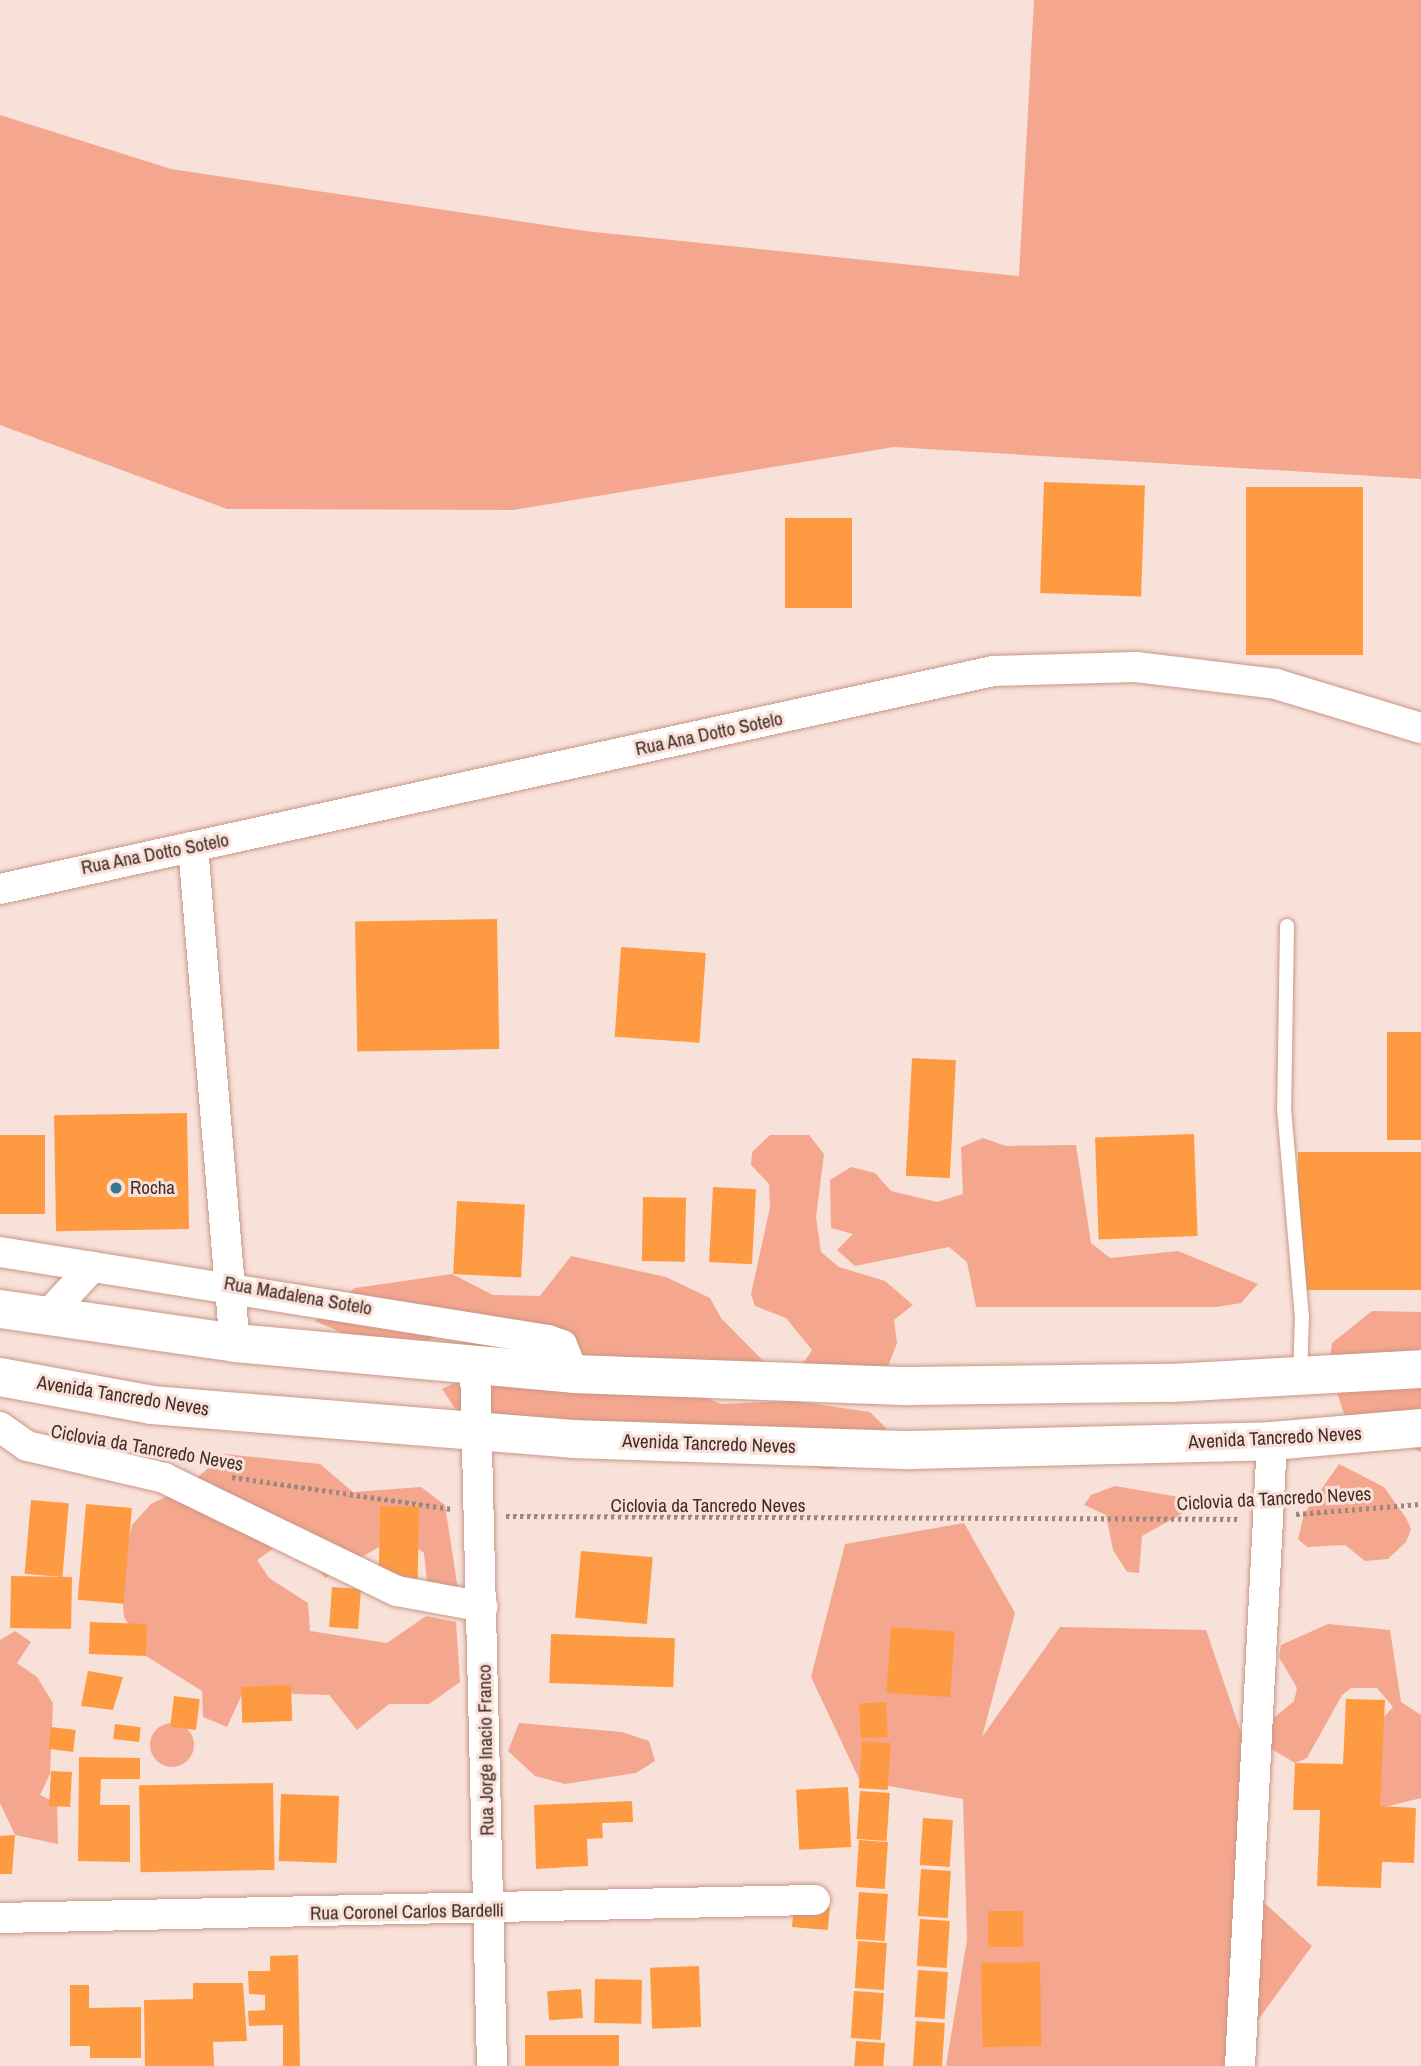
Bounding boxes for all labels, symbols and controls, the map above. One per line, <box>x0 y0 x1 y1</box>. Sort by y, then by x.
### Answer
street label: Rua Ana Dotto Sotelo <box>633 707 785 761</box>
street label: Rua Ana Dotto Sotelo <box>79 828 231 880</box>
place label: Rocha <box>130 1177 175 1199</box>
marker: Rocha <box>108 1180 124 1196</box>
street label: Rua Madalena Sotelo <box>222 1272 374 1320</box>
street label: Avenida Tancredo Neves <box>35 1371 211 1421</box>
street label: Ciclovia da Tancredo Neves <box>49 1420 245 1476</box>
street label: Avenida Tancredo Neves <box>1187 1422 1363 1454</box>
street label: Avenida Tancredo Neves <box>622 1430 796 1458</box>
street label: Ciclovia da Tancredo Neves <box>1176 1483 1372 1515</box>
street label: Ciclovia da Tancredo Neves <box>610 1495 806 1517</box>
street label: Rua Jorge Inacio Franco <box>473 1664 499 1836</box>
street label: Rua Coronel Carlos Bardelli <box>310 1899 504 1925</box>

